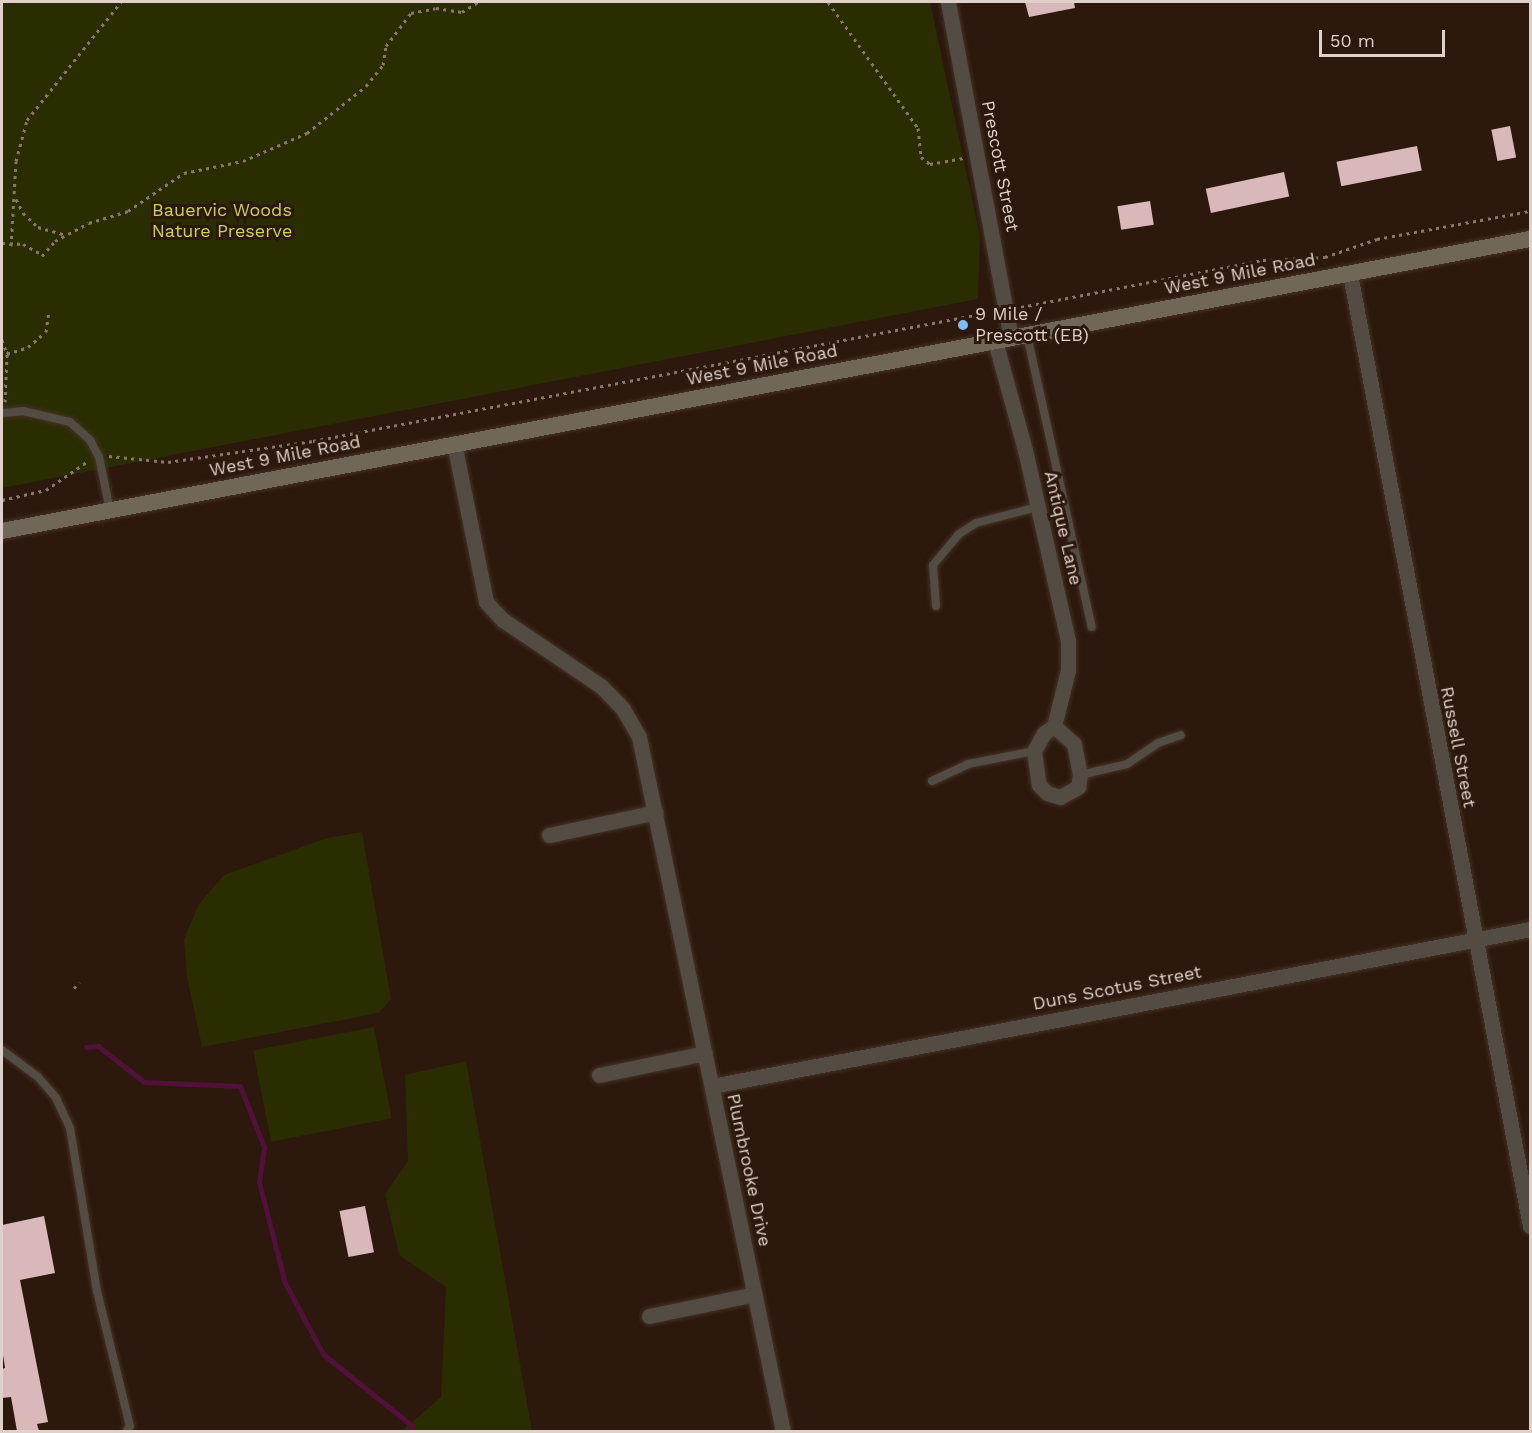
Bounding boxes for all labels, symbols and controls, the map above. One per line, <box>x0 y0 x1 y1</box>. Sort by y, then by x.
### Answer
scale bar <box>1322 18 1448 56</box>
text: 50 m <box>1330 30 1375 51</box>
street label: Prescott Street <box>977 99 1023 233</box>
park label: Bauervic Woods Nature Preserve <box>152 200 292 242</box>
street label: West 9 Mile Road <box>1163 249 1317 299</box>
place label: 9 Mile / Prescott (EB) <box>975 304 1089 346</box>
marker: 9 Mile / Prescott (EB) <box>956 318 970 332</box>
street label: West 9 Mile Road <box>685 340 839 390</box>
street label: West 9 Mile Road <box>208 431 362 481</box>
street label: Antique Lane <box>1039 469 1087 587</box>
street label: Russell Street <box>1436 684 1480 810</box>
street label: Duns Scotus Street <box>1031 961 1203 1015</box>
street label: Plumbrooke Drive <box>722 1092 776 1248</box>

